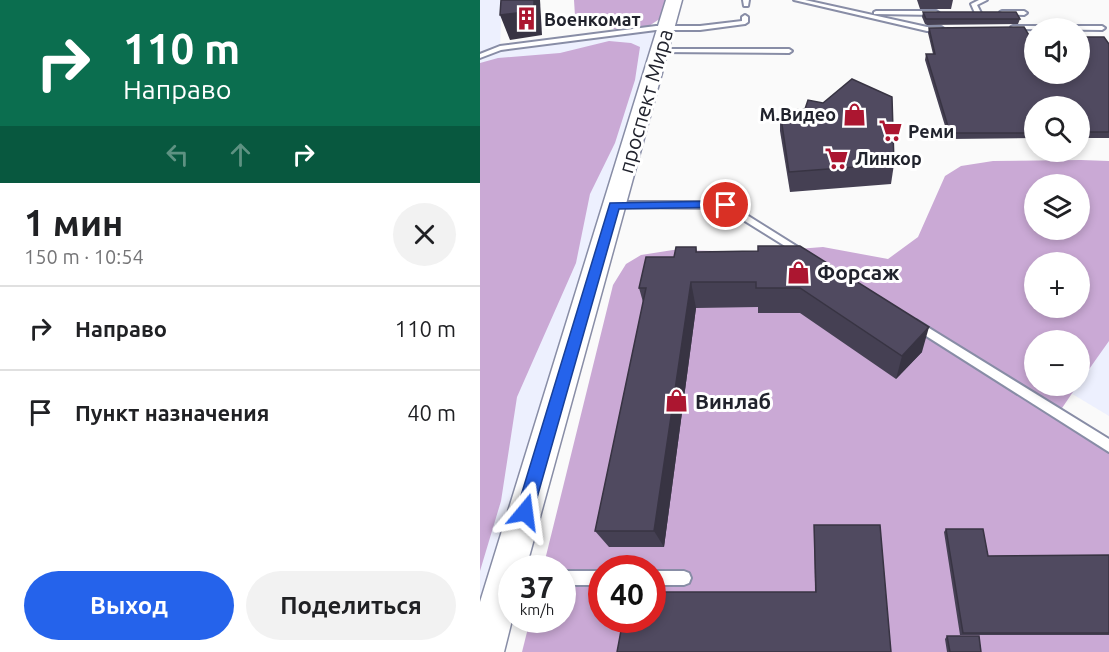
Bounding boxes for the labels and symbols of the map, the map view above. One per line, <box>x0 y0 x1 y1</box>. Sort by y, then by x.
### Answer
building icon: Военкомат <box>513 6 539 32</box>
place label: Военкомат <box>544 9 641 29</box>
street label: проспект Мира <box>613 26 677 176</box>
shop icon: М.Видео <box>841 101 867 127</box>
place label: М.Видео <box>760 104 836 124</box>
supermarket icon: Реми <box>877 118 903 144</box>
place label: Реми <box>908 121 954 141</box>
supermarket icon: Линкор <box>824 145 850 171</box>
place label: Линкор <box>855 148 922 168</box>
pin <box>700 179 751 230</box>
shop icon: Форсаж <box>786 259 812 285</box>
place label: Форсаж <box>817 260 900 284</box>
shop icon: Винлаб <box>664 388 690 414</box>
place label: Винлаб <box>695 389 771 413</box>
position arrow <box>493 480 557 544</box>
speed limit sign: 40 <box>588 555 666 633</box>

